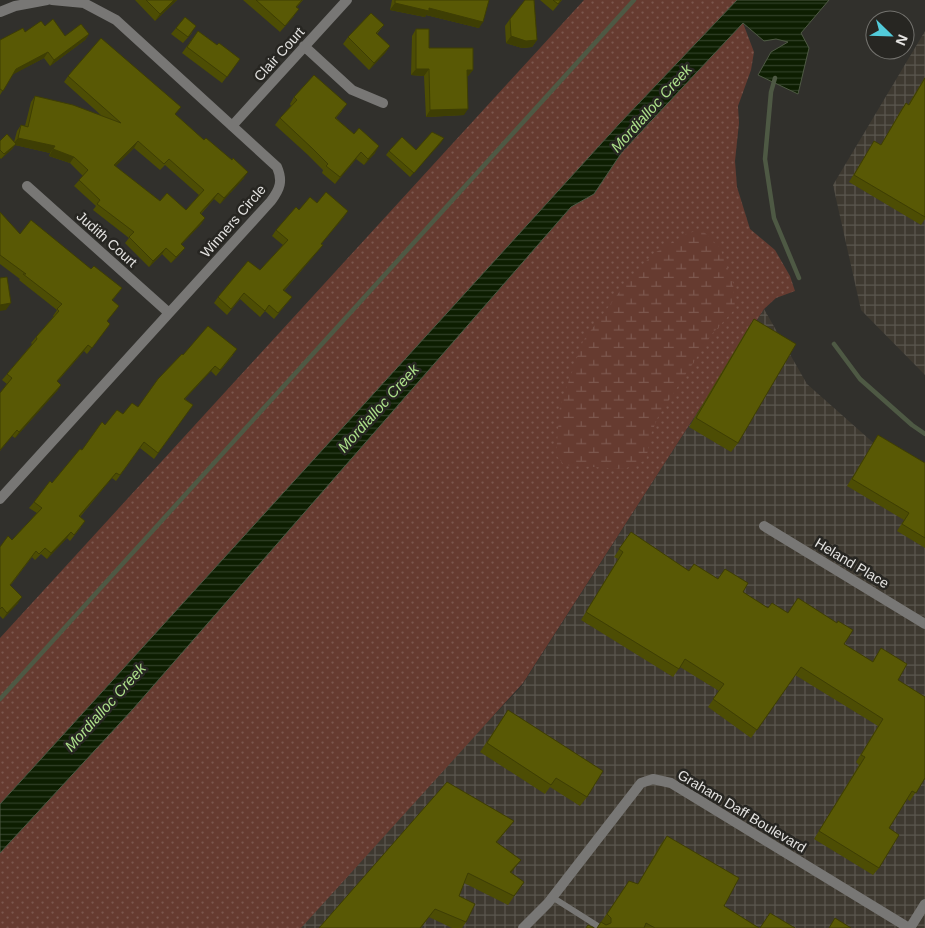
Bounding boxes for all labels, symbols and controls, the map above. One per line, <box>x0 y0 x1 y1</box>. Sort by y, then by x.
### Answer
north arrow <box>865 10 915 60</box>
street label: Clair Court <box>251 24 307 84</box>
text: N <box>893 32 911 48</box>
water label: Mordialloc Creek <box>607 59 696 156</box>
street label: Winners Circle <box>197 181 269 261</box>
street label: Judith Court <box>74 208 140 270</box>
water label: Mordialloc Creek <box>334 359 423 456</box>
street label: Heland Place <box>812 535 892 591</box>
water label: Mordialloc Creek <box>61 658 150 755</box>
street label: Graham Daff Boulevard <box>675 766 809 856</box>

